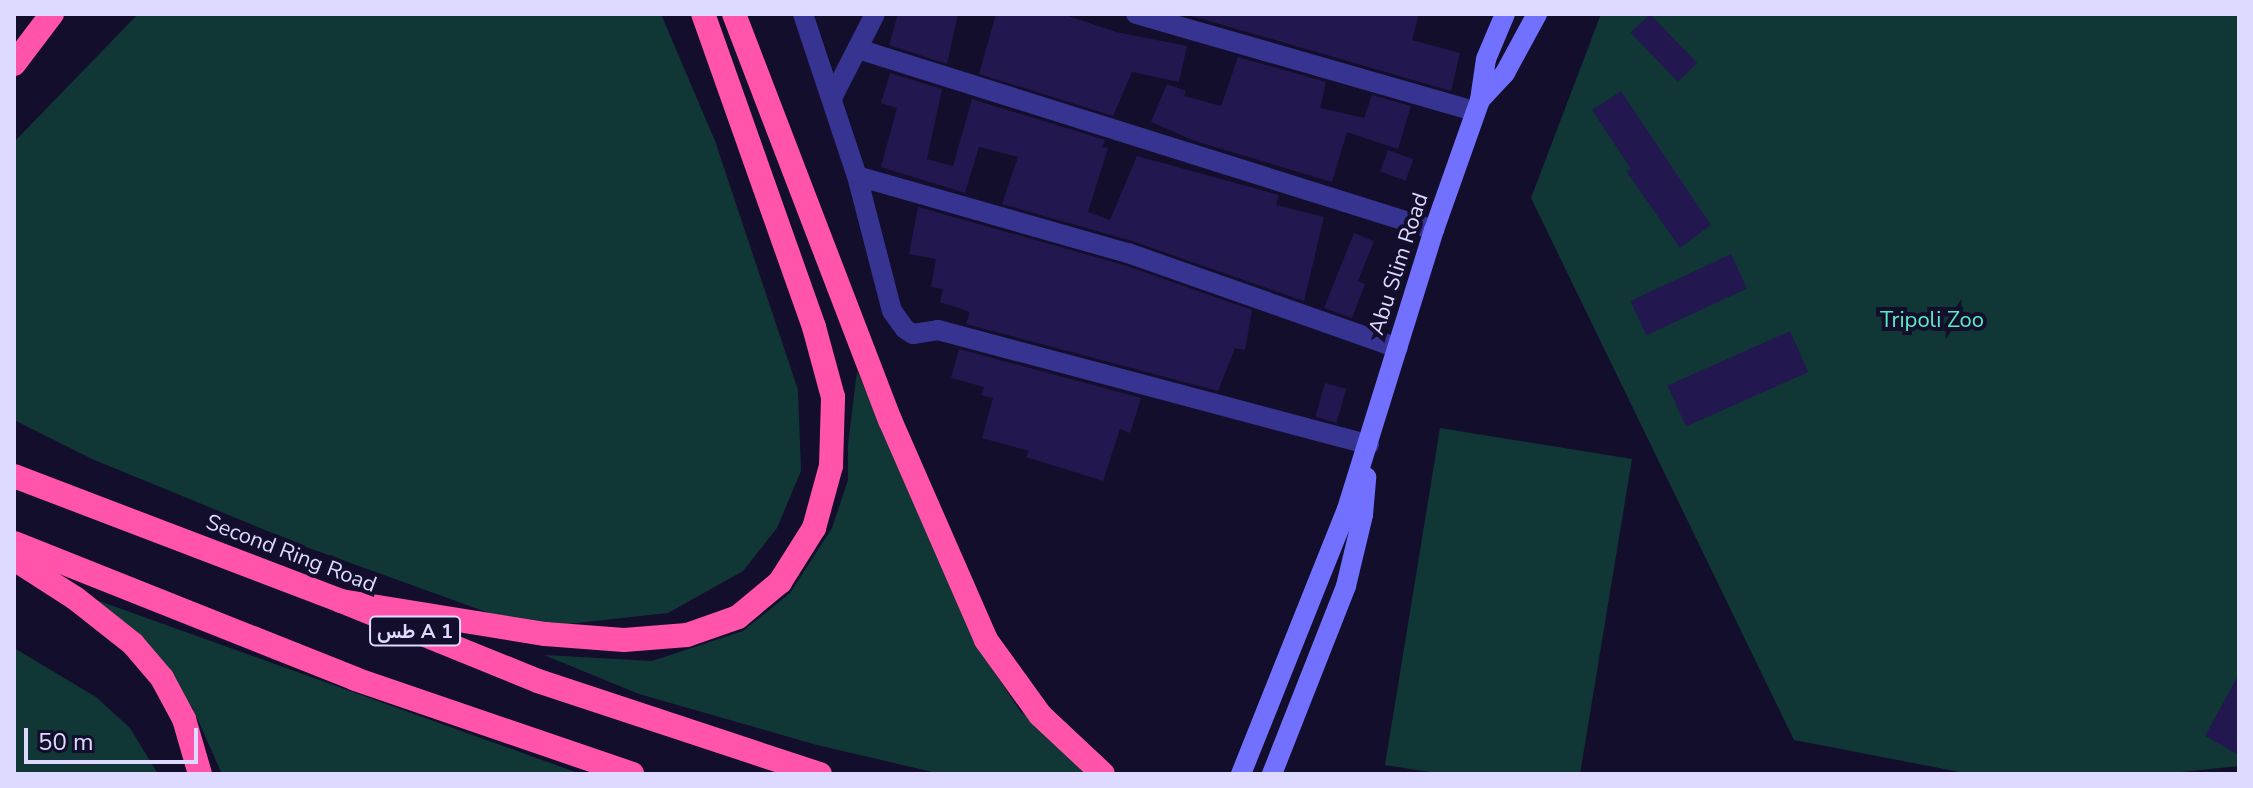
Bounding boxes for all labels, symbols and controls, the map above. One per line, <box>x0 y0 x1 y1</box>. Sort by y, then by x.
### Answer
street label: Abu Slim Road <box>1364 190 1434 338</box>
park label: Tripoli Zoo <box>1880 308 1984 334</box>
street label: Second Ring Road <box>202 509 380 599</box>
road number: طس A 1 <box>369 615 461 647</box>
scale bar <box>28 712 202 762</box>
text: 50 m <box>38 726 94 758</box>

